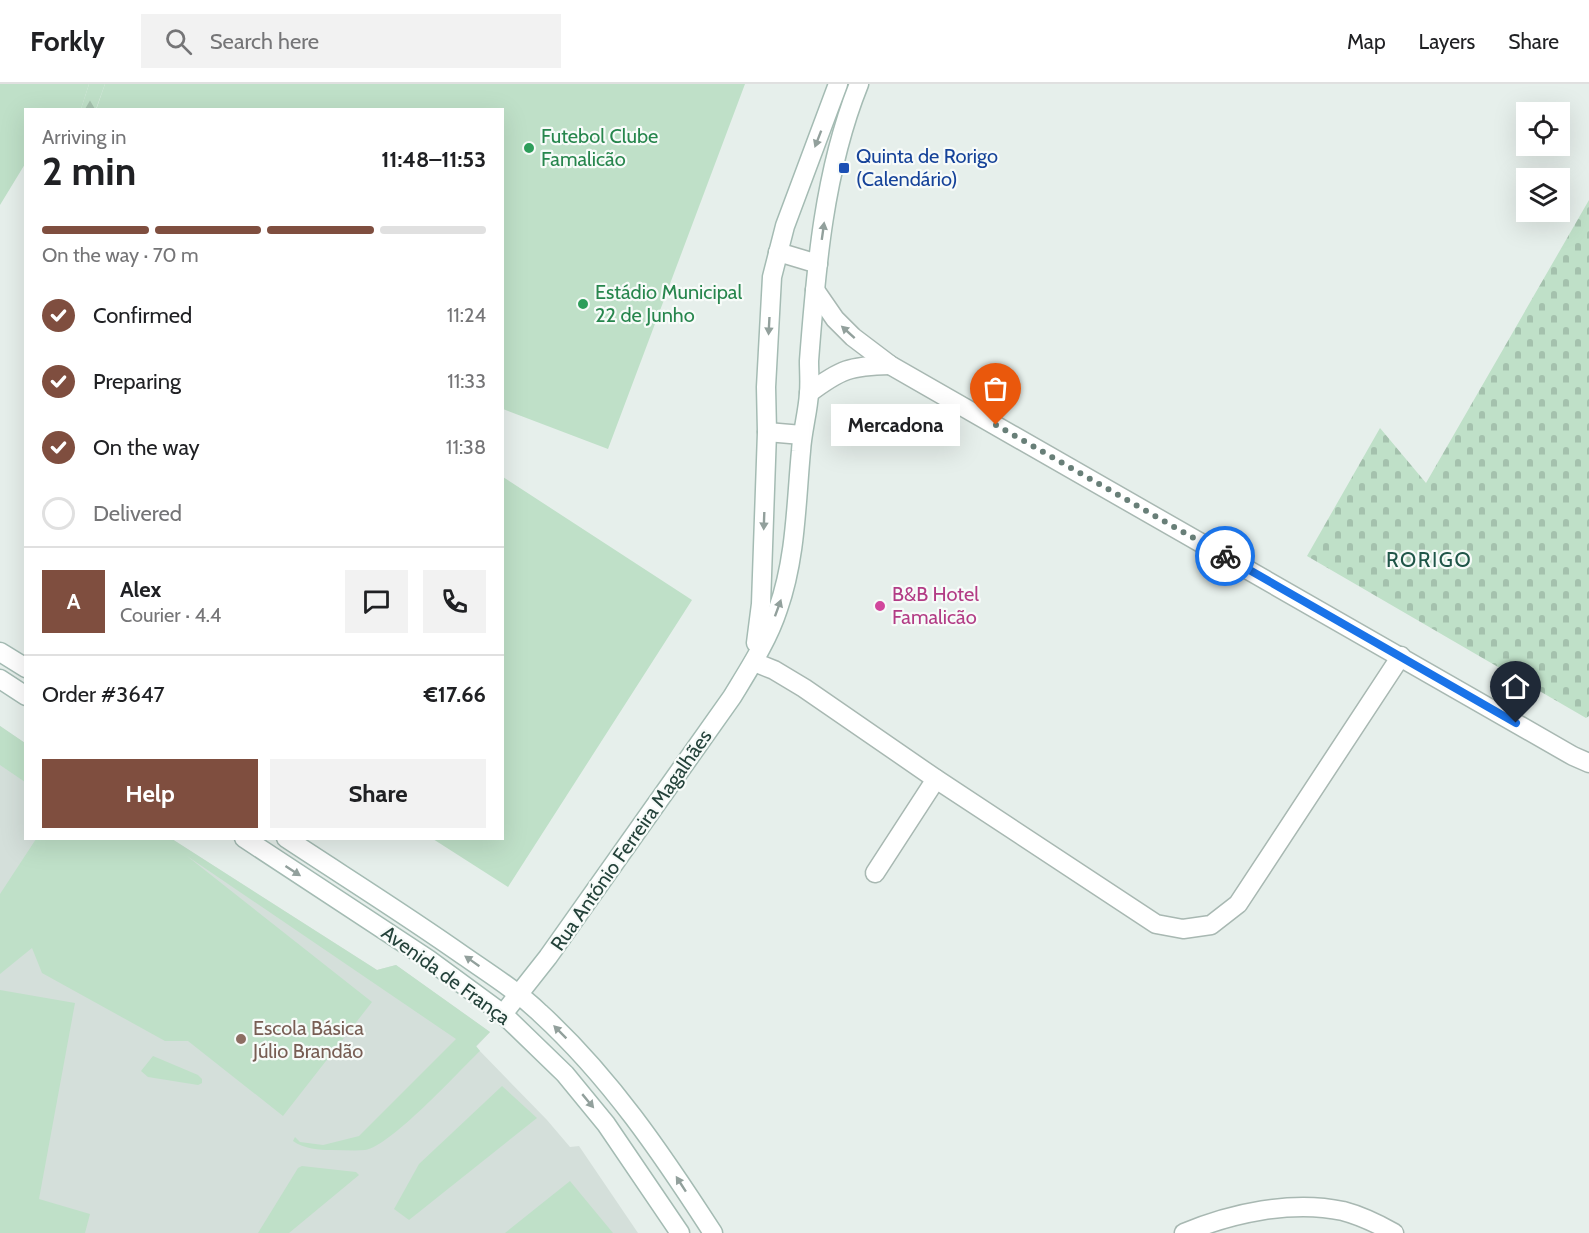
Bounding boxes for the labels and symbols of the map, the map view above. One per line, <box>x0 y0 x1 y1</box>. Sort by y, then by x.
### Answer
place label: Futebol Clube Famalicão <box>541 124 658 171</box>
one-way arrow <box>812 130 822 148</box>
marker: Futebol Clube Famalicão <box>522 141 536 155</box>
place label: Quinta de Rorigo (Calendário) <box>856 144 998 191</box>
marker: Quinta de Rorigo (Calendário) <box>837 161 851 175</box>
one-way arrow <box>818 221 827 240</box>
place label: Estádio Municipal 22 de Junho <box>595 280 742 327</box>
marker: Estádio Municipal 22 de Junho <box>576 297 590 311</box>
one-way arrow <box>765 317 774 336</box>
one-way arrow <box>841 326 856 339</box>
pin <box>970 363 1021 425</box>
callout: Mercadona <box>831 404 960 446</box>
one-way arrow <box>759 511 769 530</box>
courier <box>1195 526 1255 586</box>
district label: RORIGO <box>1386 547 1472 572</box>
place label: B&B Hotel Famalicão <box>892 582 979 629</box>
one-way arrow <box>773 599 783 617</box>
marker: B&B Hotel Famalicão <box>873 599 887 613</box>
pin <box>1490 661 1541 723</box>
street label: Rua António Ferreira Magalhães <box>545 725 717 955</box>
one-way arrow <box>285 865 301 876</box>
street label: Avenida de França <box>377 920 515 1030</box>
one-way arrow <box>464 955 480 967</box>
place label: Escola Básica Júlio Brandão <box>252 1016 364 1063</box>
one-way arrow <box>553 1026 567 1040</box>
marker: Escola Básica Júlio Brandão <box>234 1032 248 1046</box>
one-way arrow <box>581 1093 594 1109</box>
one-way arrow <box>676 1176 687 1192</box>

